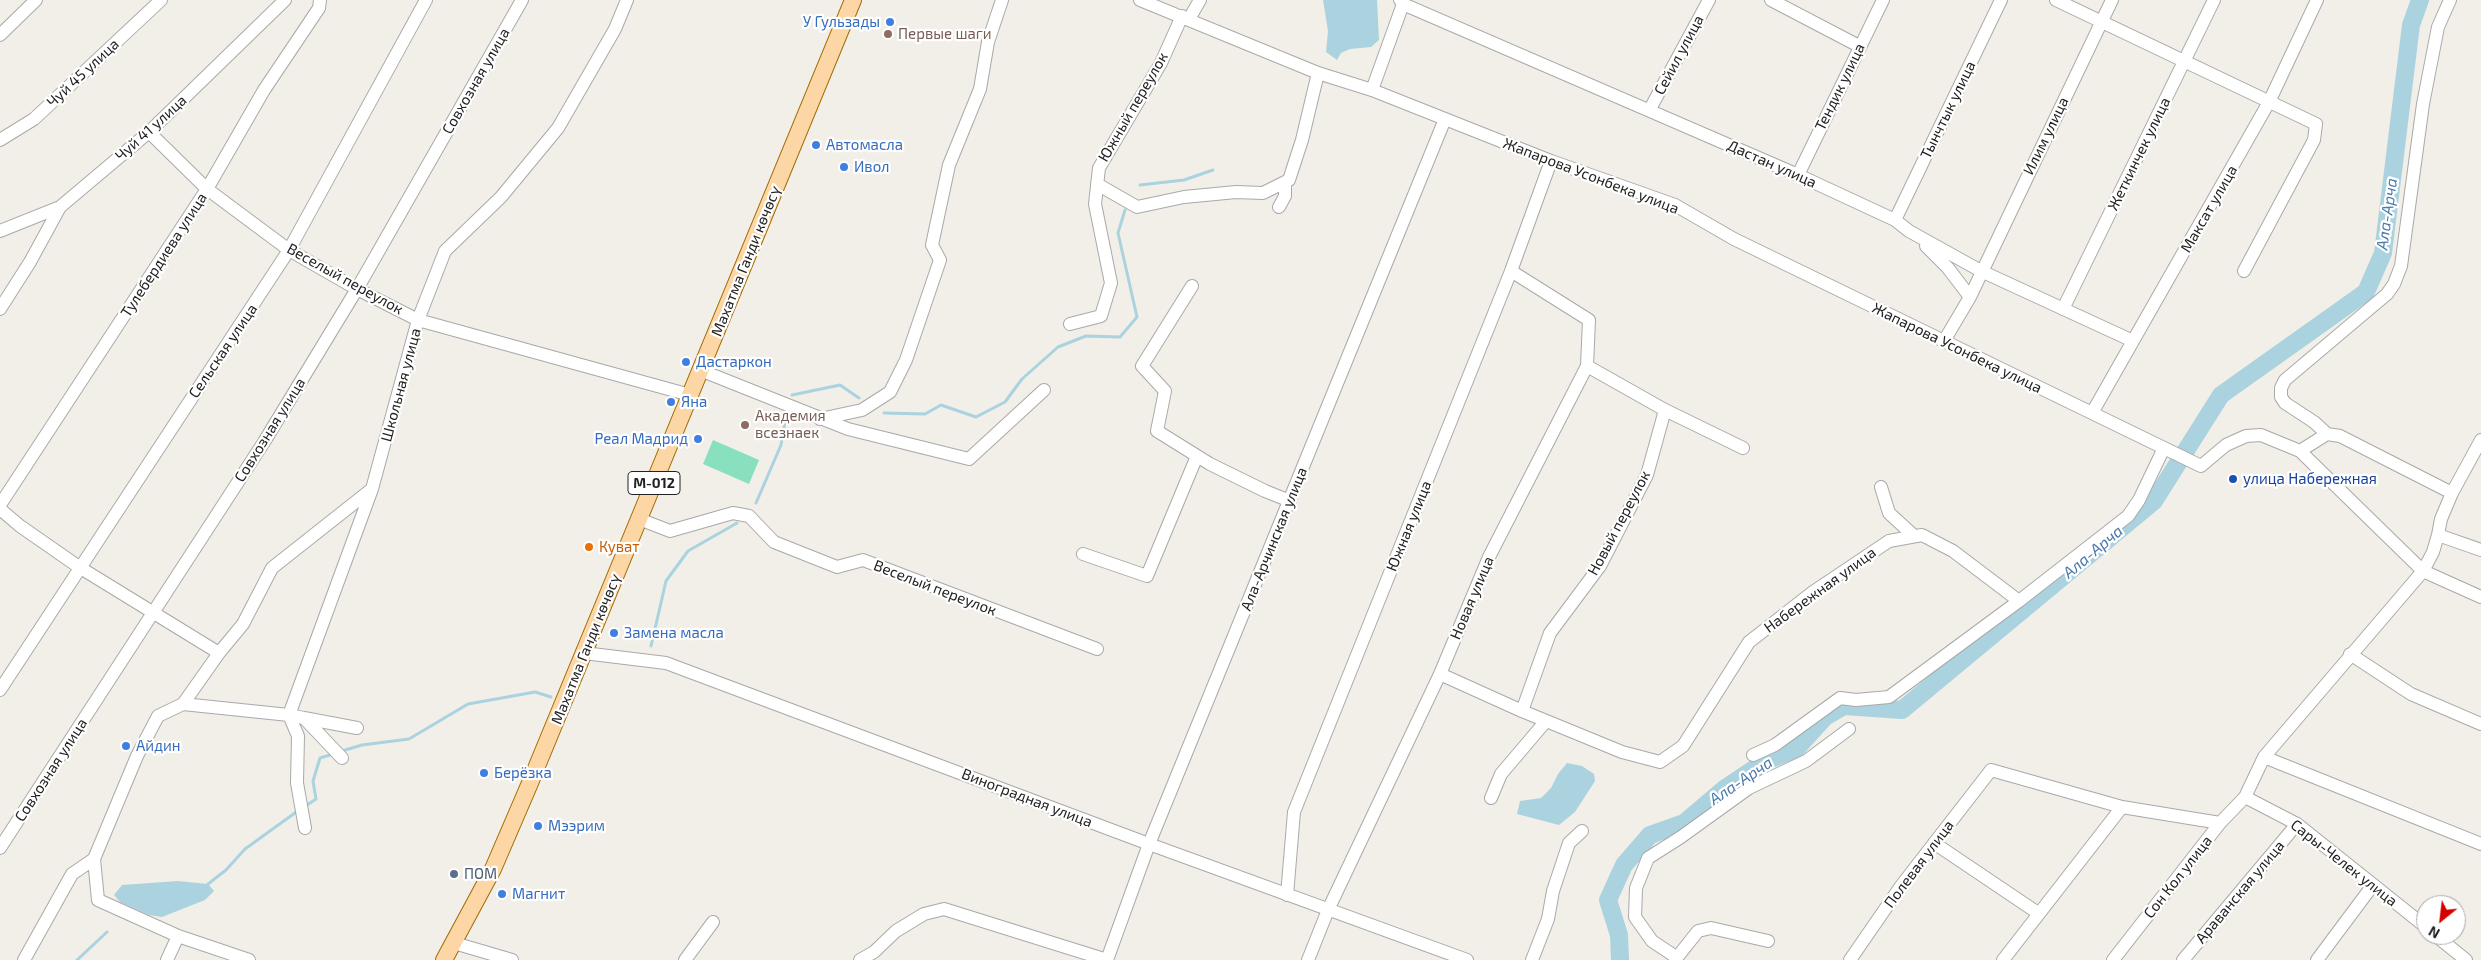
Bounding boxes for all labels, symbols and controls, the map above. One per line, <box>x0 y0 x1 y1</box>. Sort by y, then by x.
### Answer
street label: Сейил улица <box>1650 12 1708 98</box>
place label: У Гульзады <box>803 13 880 31</box>
marker: У Гульзады <box>884 16 896 28</box>
street label: Совхозная улица <box>438 25 514 137</box>
place label: Первые шаги <box>898 25 992 43</box>
marker: Первые шаги <box>882 28 894 40</box>
street label: Чуй 45 улица <box>43 35 123 111</box>
street label: Тендик улица <box>1811 40 1869 134</box>
street label: Южный переулок <box>1094 49 1172 165</box>
street label: Тынчтык улица <box>1917 58 1979 162</box>
street label: Чуй 41 улица <box>112 91 190 165</box>
street label: Илим улица <box>2019 94 2073 178</box>
street label: Жеткинчек улица <box>2104 95 2174 213</box>
street label: Жапарова Усонбека улица <box>1501 134 1681 218</box>
place label: Автомасла <box>826 136 903 154</box>
street label: Дастан улица <box>1725 136 1819 192</box>
marker: Автомасла <box>810 139 822 151</box>
place label: Ивол <box>854 158 890 176</box>
marker: Ивол <box>838 161 850 173</box>
street label: Максат улица <box>2177 162 2241 256</box>
water label: Ала-Арча <box>2372 177 2402 251</box>
street label: Махатма Ганди көчөсү <box>708 183 784 339</box>
street label: Тулебердиева улица <box>117 189 211 321</box>
street label: Веселый переулок <box>284 240 406 318</box>
street label: Жапарова Усонбека улица <box>1869 299 2045 397</box>
street label: Сельская улица <box>185 300 261 402</box>
street label: Школьная улица <box>377 326 425 444</box>
place label: Дастаркон <box>696 353 772 371</box>
marker: Дастаркон <box>680 356 692 368</box>
street label: Совхозная улица <box>231 375 309 485</box>
place label: Яна <box>681 393 707 411</box>
marker: Яна <box>665 396 677 408</box>
place label: Академия всезнаек <box>755 407 826 442</box>
marker: Академия всезнаек <box>739 419 751 431</box>
place label: Реал Мадрид <box>595 430 688 448</box>
marker: Реал Мадрид <box>692 433 704 445</box>
street label: Ала-Арчинская улица <box>1237 464 1311 614</box>
street label: Новый переулок <box>1584 468 1654 578</box>
place label: улица Набережная <box>2243 470 2377 488</box>
road number: М-012 <box>628 472 680 494</box>
marker: улица Набережная <box>2227 473 2239 485</box>
street label: Южная улица <box>1383 478 1435 574</box>
water label: Ала-Арча <box>2059 521 2127 583</box>
place label: Куват <box>599 538 640 556</box>
marker: Куват <box>583 541 595 553</box>
street label: Набережная улица <box>1761 543 1879 637</box>
street label: Новая улица <box>1446 554 1498 642</box>
street label: Веселый переулок <box>871 556 999 620</box>
street label: Махатма Ганди көчөсү <box>548 571 624 727</box>
place label: Замена масла <box>624 624 724 642</box>
marker: Замена масла <box>608 627 620 639</box>
street label: Совхозная улица <box>11 715 91 825</box>
place label: Айдин <box>136 737 180 755</box>
marker: Айдин <box>120 740 132 752</box>
water label: Ала-Арча <box>1706 753 1776 809</box>
place label: Берёзка <box>494 764 552 782</box>
street label: Виноградная улица <box>959 765 1095 831</box>
marker: Берёзка <box>478 767 490 779</box>
street label: Сары-Челек улица <box>2287 816 2401 910</box>
place label: Мээрим <box>548 817 605 835</box>
street label: Полевая улица <box>1880 817 1958 911</box>
marker: Мээрим <box>532 820 544 832</box>
street label: Сон Кол улица <box>2140 832 2216 922</box>
street label: Араванская улица <box>2192 837 2288 947</box>
place label: ПОМ <box>464 865 497 883</box>
marker: ПОМ <box>448 868 460 880</box>
place label: Магнит <box>512 885 565 903</box>
marker: Магнит <box>496 888 508 900</box>
north arrow <box>2416 895 2466 945</box>
text: N <box>2425 923 2443 943</box>

